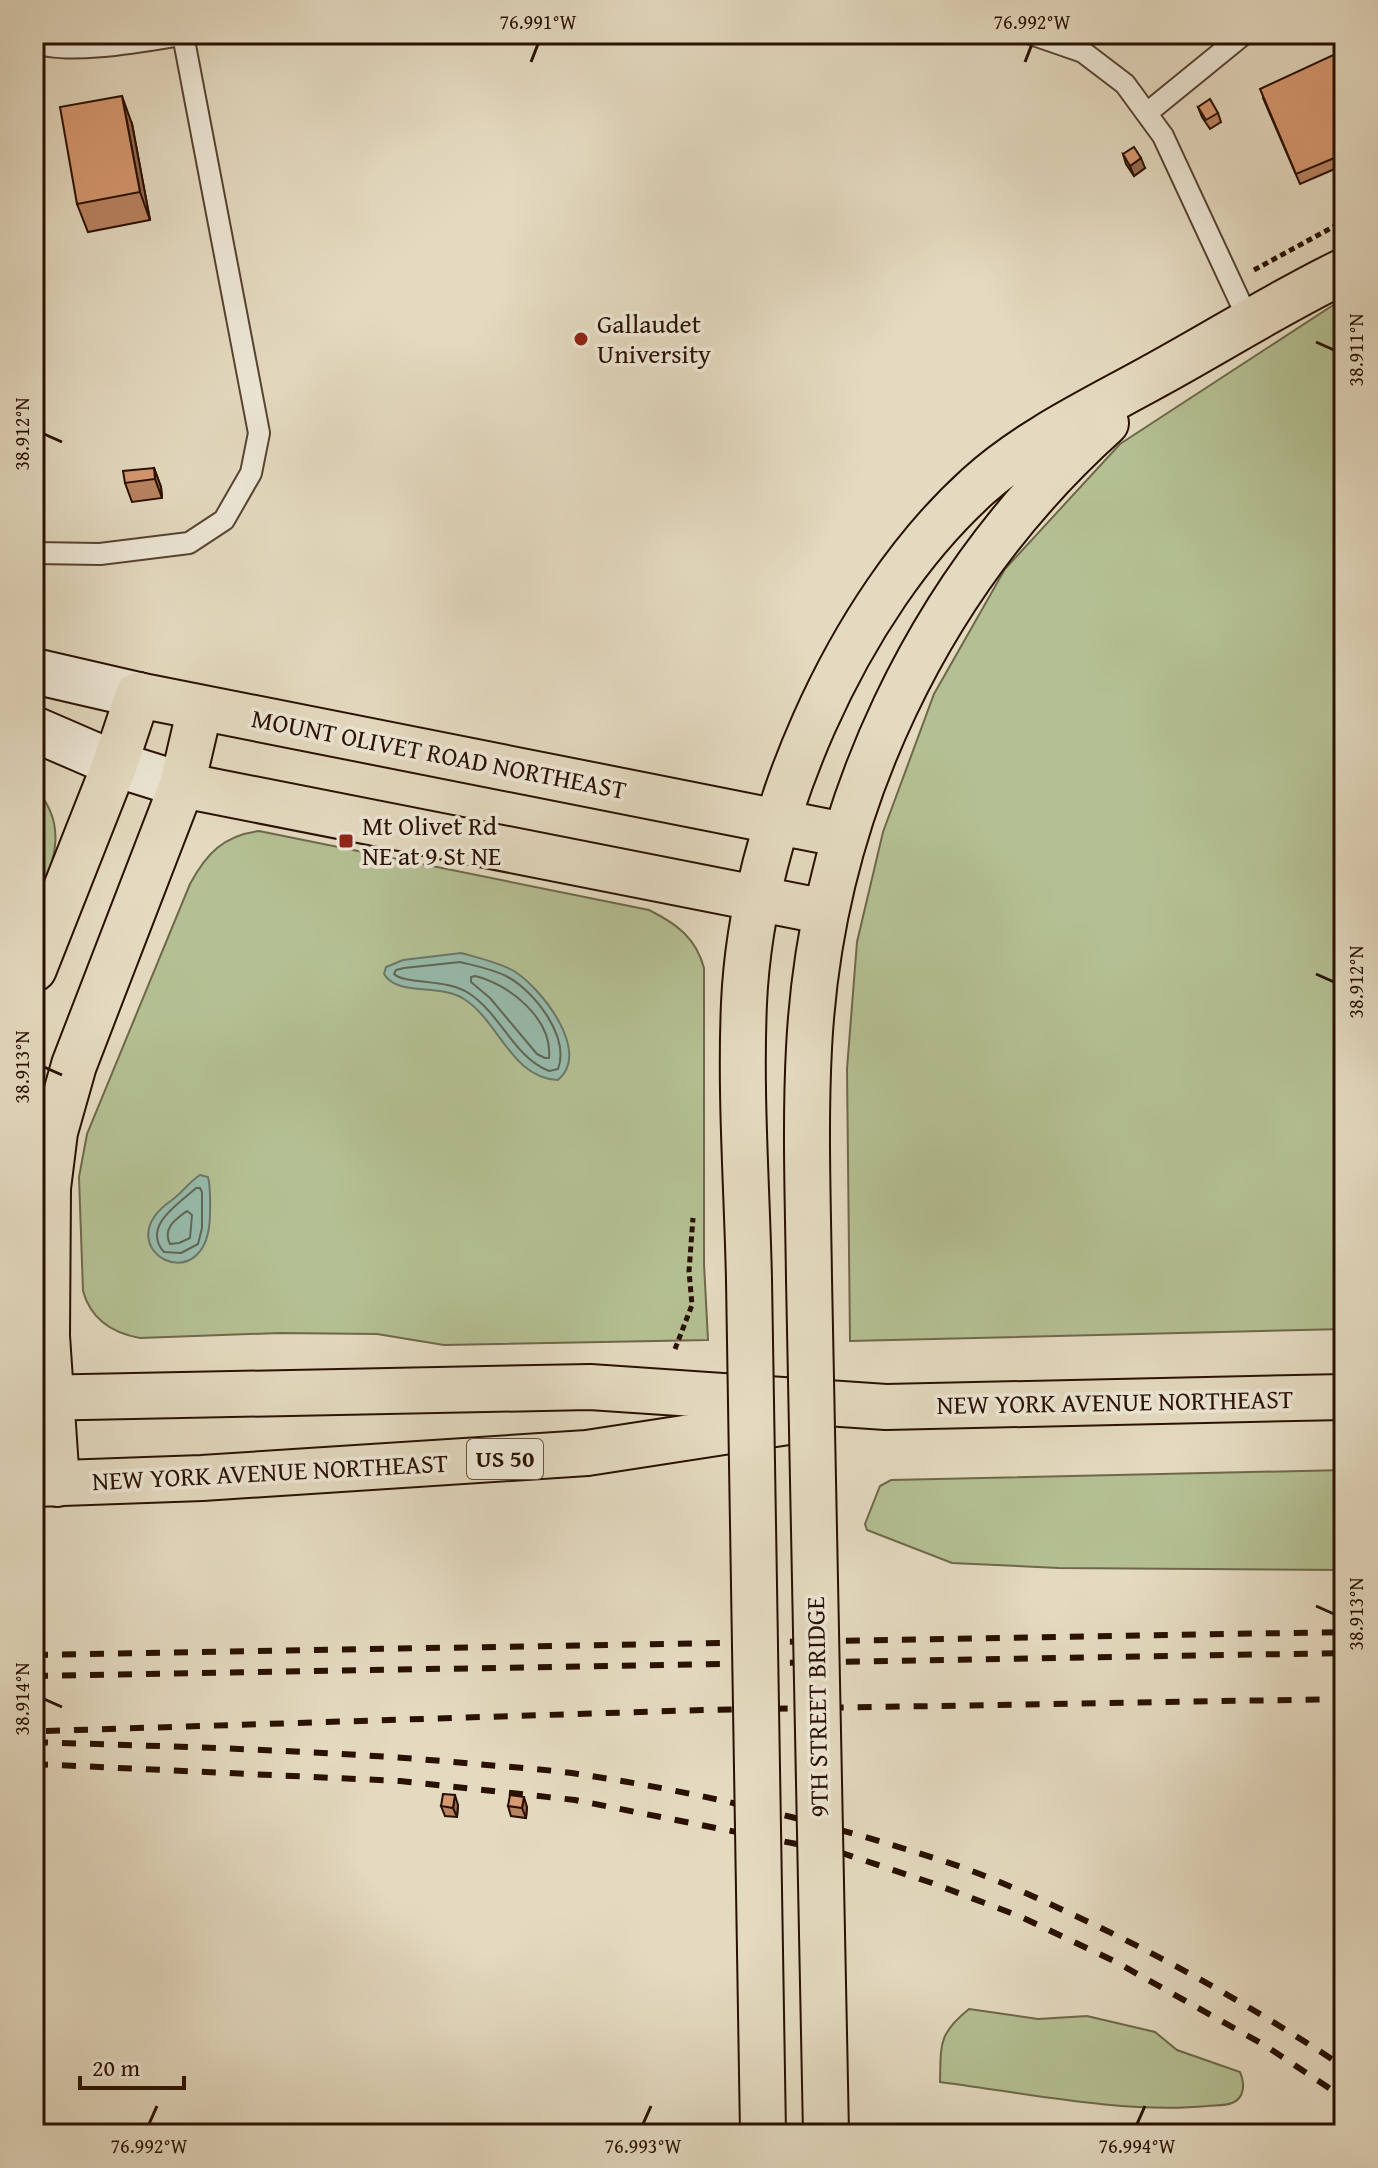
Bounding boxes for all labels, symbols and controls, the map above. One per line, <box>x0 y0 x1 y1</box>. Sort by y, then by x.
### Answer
text: 76.991°W <box>499 7 577 36</box>
text: 76.992°W <box>993 7 1071 36</box>
place label: Gallaudet University <box>597 304 711 373</box>
text: 38.911°N <box>1341 313 1370 387</box>
marker: Gallaudet University <box>572 330 590 348</box>
text: 38.912°N <box>7 397 36 471</box>
street label: MOUNT OLIVET ROAD NORTHEAST <box>248 698 630 809</box>
place label: Mt Olivet Rd NE at 9 St NE <box>362 806 501 875</box>
marker: Mt Olivet Rd NE at 9 St NE <box>337 832 355 850</box>
text: 38.912°N <box>1341 945 1370 1019</box>
text: 38.913°N <box>7 1030 36 1104</box>
street label: NEW YORK AVENUE NORTHEAST <box>936 1379 1294 1424</box>
road number: US 50 <box>467 1439 543 1479</box>
street label: NEW YORK AVENUE NORTHEAST <box>91 1443 449 1500</box>
text: 38.913°N <box>1341 1577 1370 1651</box>
street label: 9TH STREET BRIDGE <box>795 1596 838 1818</box>
text: 38.914°N <box>7 1662 36 1736</box>
scale bar <box>80 2040 184 2090</box>
text: 20 m <box>92 2050 140 2085</box>
text: 76.992°W <box>110 2131 188 2160</box>
text: 76.993°W <box>604 2131 682 2160</box>
text: 76.994°W <box>1098 2131 1176 2160</box>

